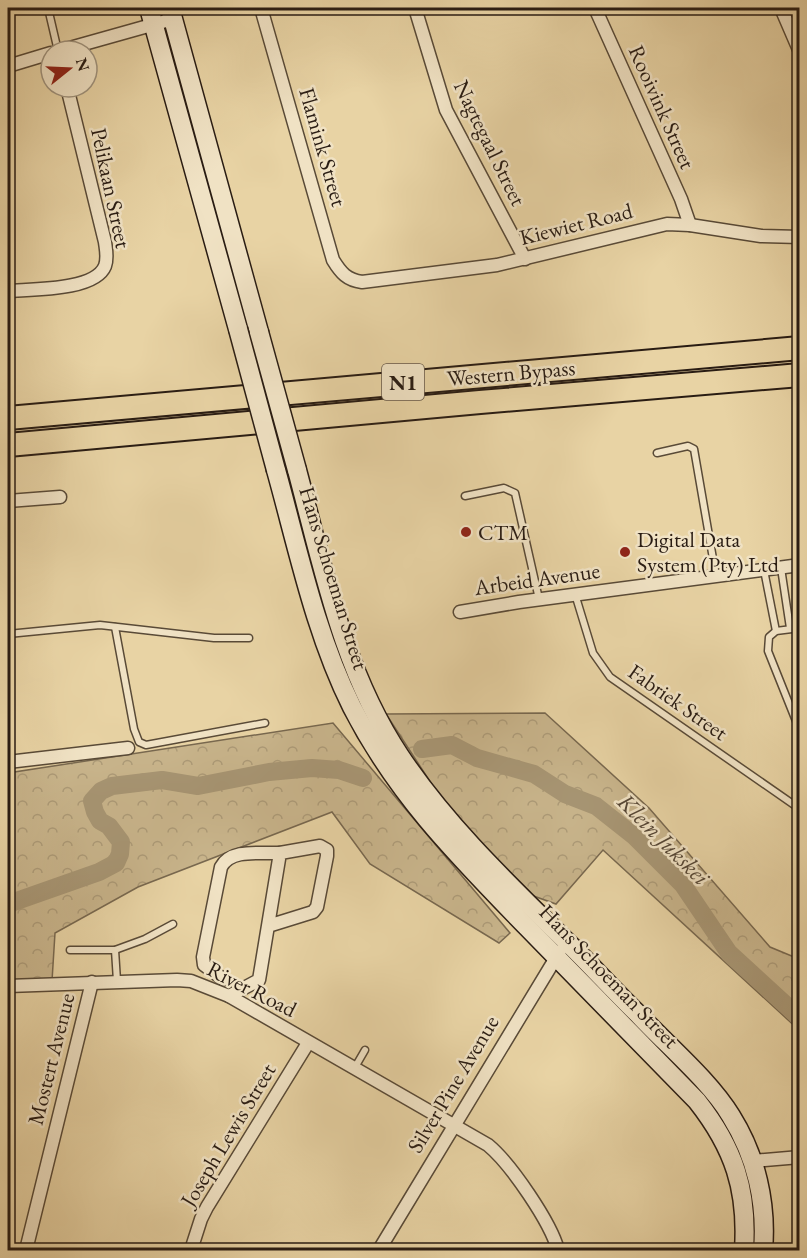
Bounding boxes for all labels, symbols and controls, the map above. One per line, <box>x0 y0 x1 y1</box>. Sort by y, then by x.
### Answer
north arrow <box>39 39 99 99</box>
street label: Rooivink Street <box>622 41 702 174</box>
text: N <box>71 55 95 74</box>
street label: Nagtegaal Street <box>447 75 533 211</box>
street label: Flamink Street <box>292 84 354 210</box>
street label: Pelikaan Street <box>84 125 138 251</box>
street label: Kiewiet Road <box>517 196 636 252</box>
street label: Western Bypass <box>445 353 577 393</box>
road number: N1 <box>382 364 424 400</box>
street label: Hans Schoeman Street <box>292 483 376 673</box>
place label: CTM <box>478 518 528 547</box>
marker: CTM <box>459 525 473 539</box>
place label: Digital Data System (Pty) Ltd <box>637 525 780 579</box>
marker: Digital Data System (Pty) Ltd <box>618 545 632 559</box>
street label: Arbeid Avenue <box>471 556 602 602</box>
street label: Fabriek Street <box>623 657 734 747</box>
water label: Klein Jukskei <box>611 786 717 892</box>
street label: Hans Schoeman Street <box>533 898 685 1054</box>
street label: River Road <box>202 954 302 1024</box>
street label: Mostert Avenue <box>21 990 81 1128</box>
street label: Silver Pine Avenue <box>401 1009 506 1158</box>
street label: Joseph Lewis Street <box>173 1058 282 1214</box>

